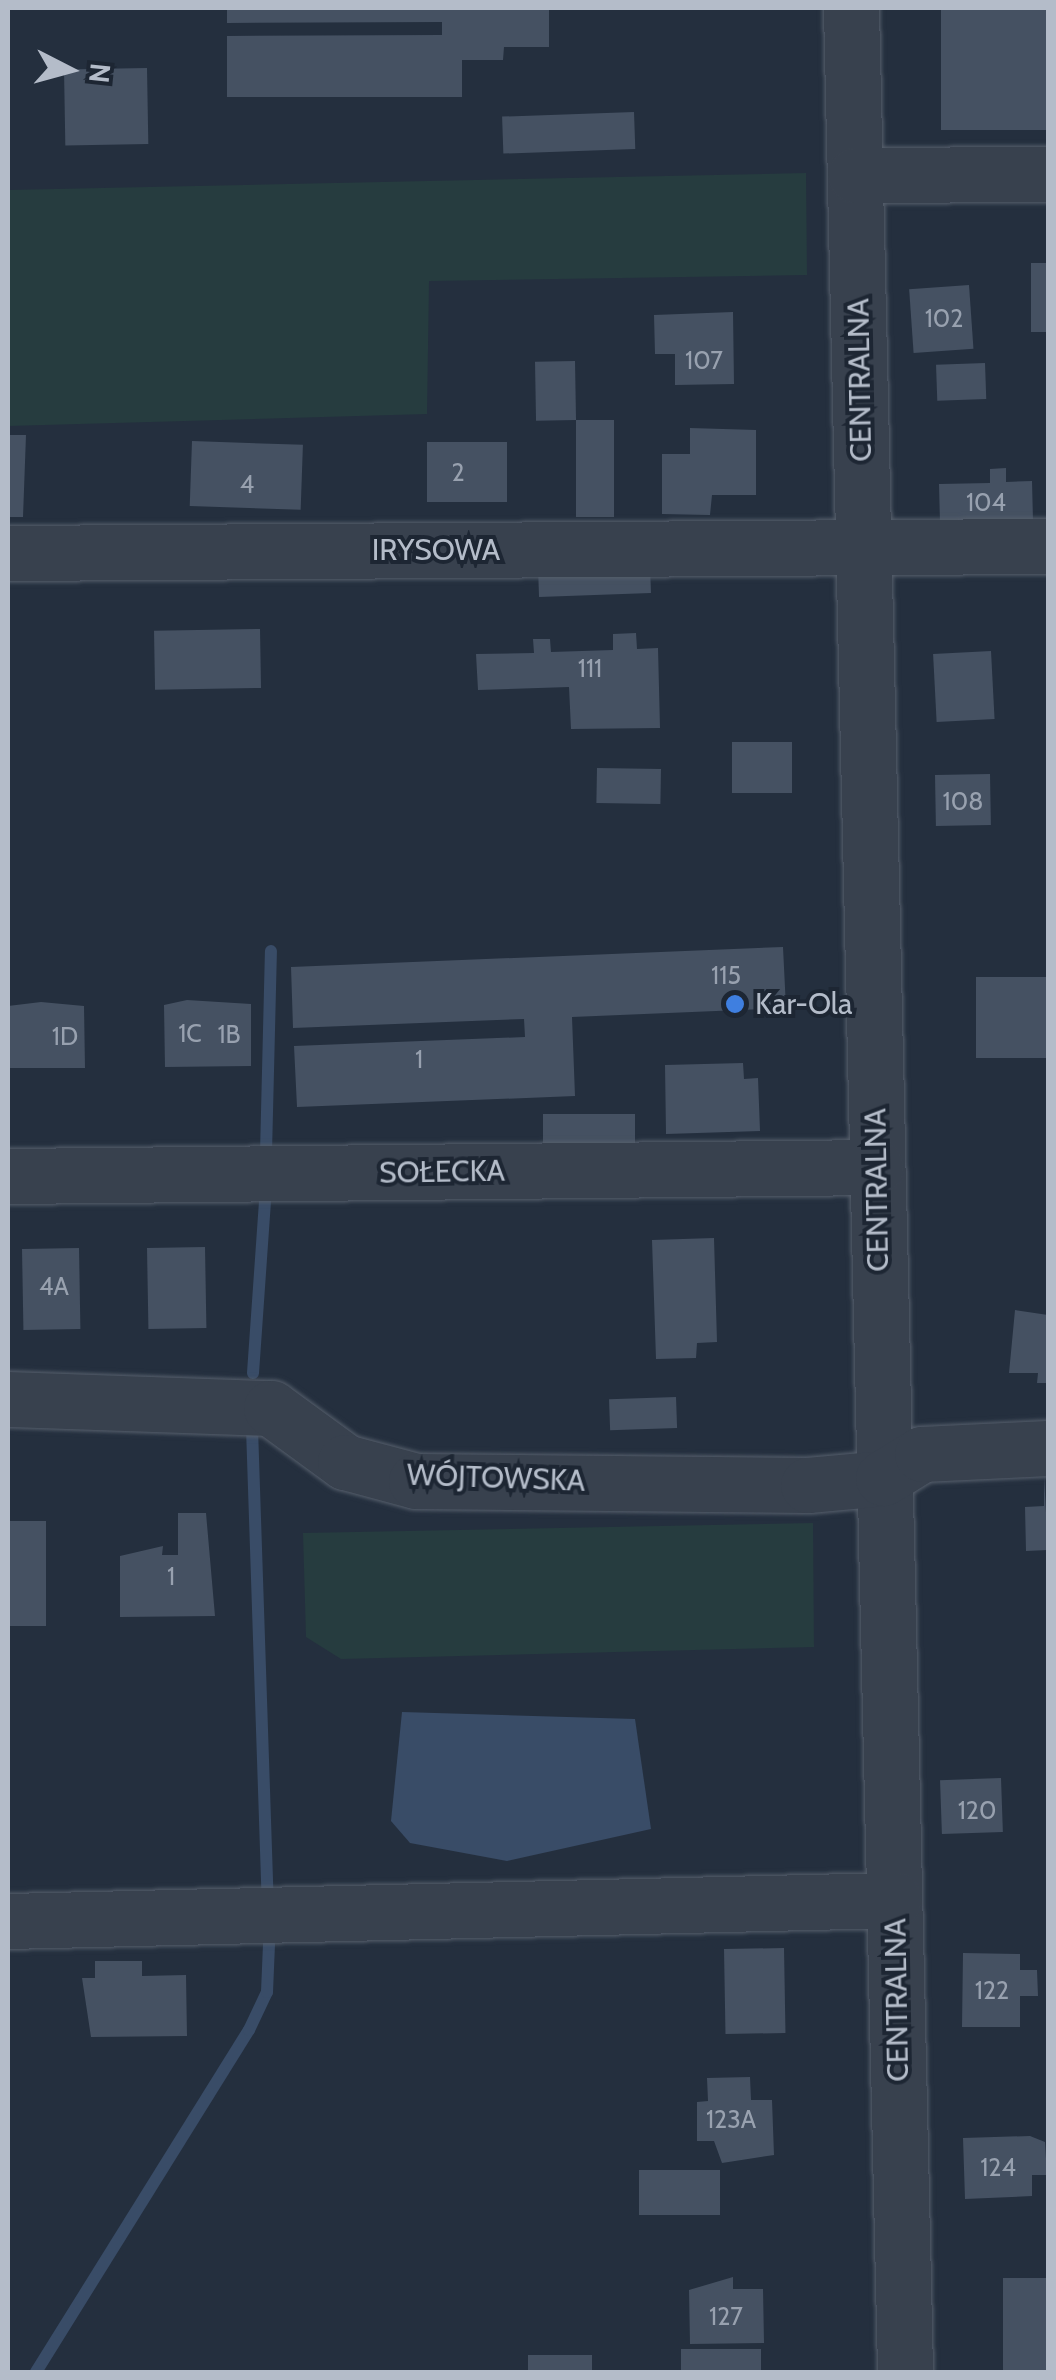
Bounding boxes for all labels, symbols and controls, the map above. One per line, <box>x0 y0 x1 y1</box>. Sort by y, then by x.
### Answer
north arrow <box>20 20 120 120</box>
text: N <box>82 62 118 85</box>
street label: CENTRALNA <box>841 298 879 462</box>
house number: 102 <box>925 303 963 333</box>
house number: 107 <box>685 345 723 375</box>
house number: 2 <box>451 457 465 487</box>
house number: 4 <box>240 469 254 499</box>
house number: 104 <box>966 487 1006 517</box>
street label: IRYSOWA <box>372 532 500 568</box>
house number: 111 <box>578 653 602 683</box>
house number: 108 <box>943 786 983 816</box>
house number: 115 <box>711 960 741 990</box>
place label: Kar-Ola <box>755 986 852 1022</box>
marker: Kar-Ola <box>724 993 746 1015</box>
house number: 1C <box>178 1018 202 1048</box>
house number: 1B <box>217 1019 241 1049</box>
house number: 1D <box>52 1021 78 1051</box>
house number: 1 <box>415 1044 423 1074</box>
street label: CENTRALNA <box>858 1108 896 1272</box>
street label: SOŁECKA <box>379 1153 505 1191</box>
house number: 4A <box>39 1271 69 1301</box>
street label: WÓJTOWSKA <box>406 1457 586 1499</box>
house number: 1 <box>167 1561 175 1591</box>
house number: 120 <box>958 1795 996 1825</box>
street label: CENTRALNA <box>878 1918 916 2082</box>
house number: 122 <box>975 1975 1009 2005</box>
house number: 123A <box>706 2104 756 2134</box>
house number: 124 <box>980 2152 1016 2182</box>
house number: 127 <box>709 2301 743 2331</box>

